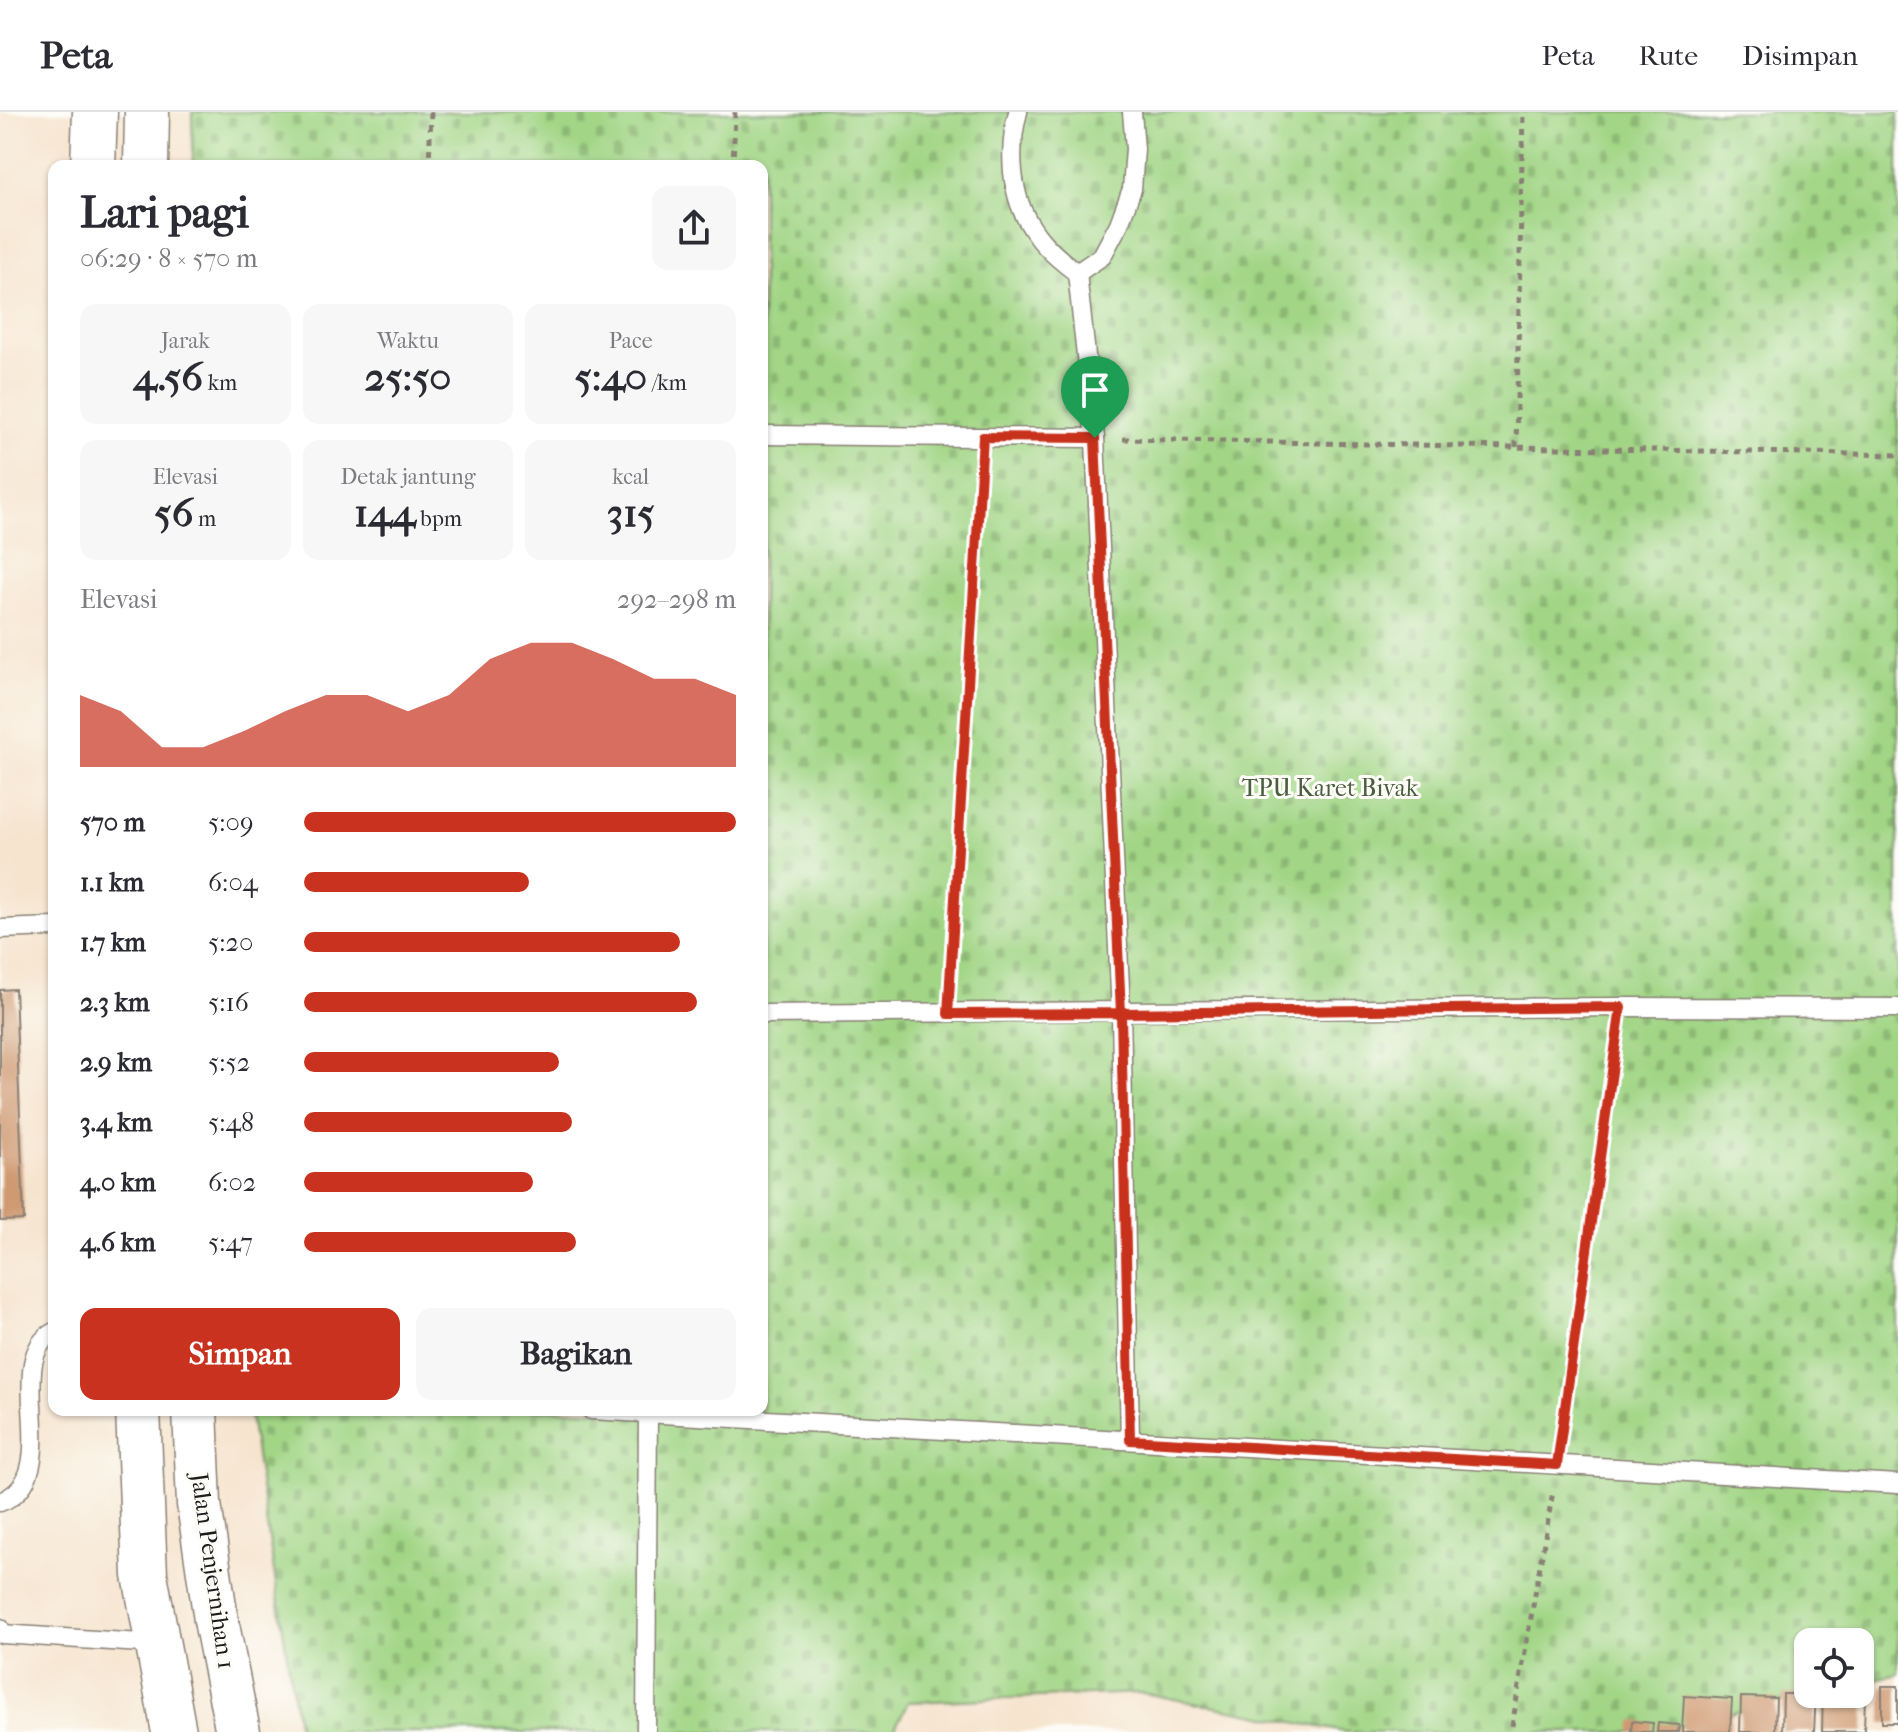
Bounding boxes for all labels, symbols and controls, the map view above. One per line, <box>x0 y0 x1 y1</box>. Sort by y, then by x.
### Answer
text: Peta <box>40 33 112 78</box>
text: Peta <box>1542 39 1595 72</box>
text: Rute <box>1639 39 1698 72</box>
text: Disimpan <box>1742 39 1858 72</box>
button: share <box>652 186 736 270</box>
text: Lari pagi <box>80 187 249 238</box>
text: 06:29 · 8 × 570 m <box>80 243 258 274</box>
text: Jarak <box>161 328 210 354</box>
text: Waktu <box>377 328 439 354</box>
text: Pace <box>609 328 653 354</box>
text: 4.56 <box>133 354 203 400</box>
text: 25:50 <box>365 354 451 400</box>
text: 5:40 <box>574 354 647 400</box>
pin <box>1061 356 1129 438</box>
icon: arrive <box>1073 368 1117 412</box>
text: km <box>203 370 237 396</box>
text: /km <box>647 370 687 396</box>
text: Elevasi <box>153 464 218 490</box>
text: Detak jantung <box>340 464 475 490</box>
text: kcal <box>612 464 649 490</box>
text: 56 <box>154 490 193 536</box>
text: 144 <box>354 490 416 536</box>
text: 315 <box>607 490 655 536</box>
text: m <box>193 506 216 532</box>
text: bpm <box>416 506 462 532</box>
text: Elevasi <box>80 584 158 615</box>
text: 292–298 m <box>617 584 736 615</box>
park label: TPU Karet Bivak <box>1242 774 1419 802</box>
text: 570 m <box>80 807 145 838</box>
text: 5:09 <box>208 807 254 838</box>
text: 1.1 km <box>80 867 144 898</box>
text: 6:04 <box>208 867 258 898</box>
text: 1.7 km <box>80 927 146 958</box>
text: 5:20 <box>208 927 253 958</box>
text: 2.3 km <box>80 987 150 1018</box>
text: 5:16 <box>208 987 249 1018</box>
text: 2.9 km <box>80 1047 152 1078</box>
text: 5:52 <box>208 1047 250 1078</box>
text: 3.4 km <box>80 1107 152 1138</box>
text: 5:48 <box>208 1107 254 1138</box>
text: 4.0 km <box>80 1167 156 1198</box>
text: 6:02 <box>208 1167 256 1198</box>
text: 4.6 km <box>80 1227 156 1258</box>
text: 5:47 <box>208 1227 253 1258</box>
button: Simpan <box>80 1308 400 1400</box>
button: Bagikan <box>416 1308 736 1400</box>
street label: Jalan Penjernihan 1 <box>185 1469 241 1671</box>
map controls <box>1794 1628 1874 1708</box>
button: locate <box>1794 1628 1874 1708</box>

